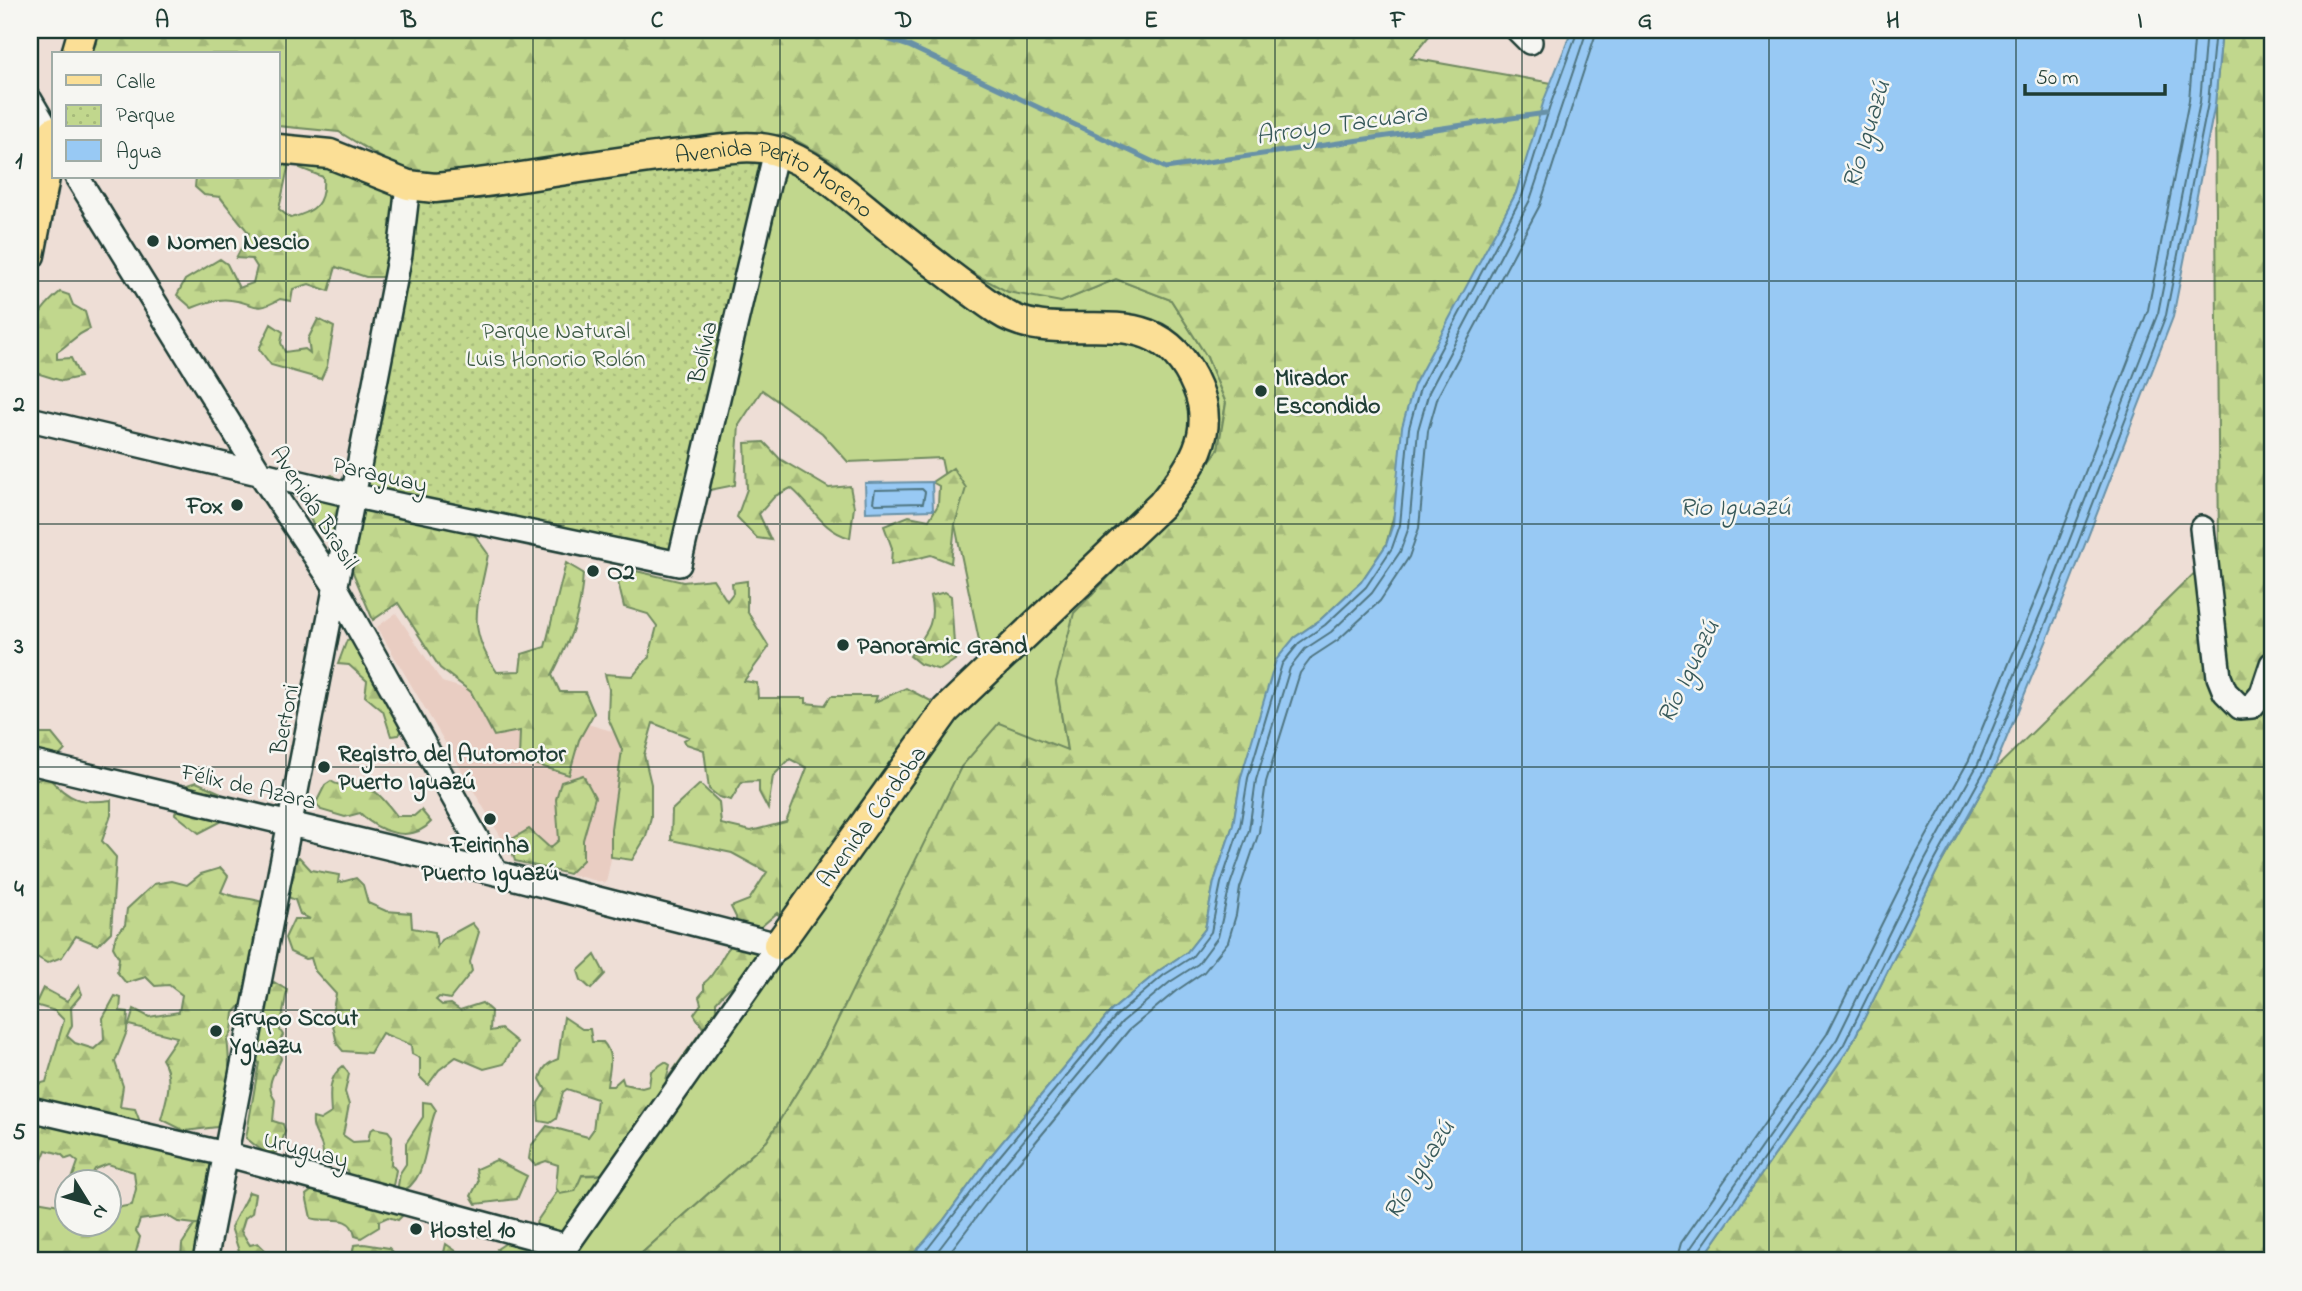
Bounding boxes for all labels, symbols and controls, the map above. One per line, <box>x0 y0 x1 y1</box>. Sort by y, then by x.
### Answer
text: A <box>155 5 169 38</box>
text: B <box>400 5 417 38</box>
text: C <box>651 5 664 38</box>
text: D <box>895 5 912 38</box>
text: E <box>1144 5 1158 38</box>
text: F <box>1390 5 1406 38</box>
text: G <box>1638 5 1652 38</box>
text: H <box>1886 5 1900 38</box>
text: I <box>2137 5 2143 38</box>
legend <box>52 52 280 178</box>
scale bar <box>2025 52 2166 96</box>
text: 50 m <box>2036 64 2079 94</box>
text: Calle <box>116 68 156 98</box>
water label: Río Iguazú <box>1833 76 1902 194</box>
water label: Arroyo Tacuara <box>1253 95 1430 157</box>
text: Parque <box>116 102 175 132</box>
street label: Avenida Perito Moreno <box>673 132 880 228</box>
text: Agua <box>116 138 162 170</box>
text: 1 <box>15 146 23 179</box>
place label: Nomen Nescio <box>167 226 310 261</box>
marker: Nomen Nescio <box>145 233 161 249</box>
park label: Parque Natural Luis Honorio Rolón <box>466 315 646 378</box>
street label: Bolívia <box>680 318 729 388</box>
place label: Mirador Escondido <box>1275 362 1381 425</box>
marker: Mirador Escondido <box>1253 383 1269 399</box>
text: 2 <box>12 389 25 422</box>
street label: Avenida Brasil <box>260 440 366 577</box>
street label: Paraguay <box>328 449 430 505</box>
place label: Fox <box>185 490 223 525</box>
water label: Rio Iguazú <box>1679 490 1791 528</box>
marker: Fox <box>229 497 245 513</box>
place label: O2 <box>607 556 635 591</box>
marker: O2 <box>585 563 601 579</box>
water label: Río Iguazú <box>1648 614 1731 731</box>
place label: Panoramic Grand <box>857 630 1028 665</box>
text: 3 <box>13 631 24 664</box>
marker: Panoramic Grand <box>835 637 851 653</box>
street label: Bertoni <box>262 681 310 759</box>
place label: Registro del Automotor Puerto Iguazú <box>338 738 566 802</box>
street label: Avenida Córdoba <box>809 739 937 896</box>
street label: Félix de Azara <box>176 756 319 821</box>
marker: Registro del Automotor Puerto Iguazú <box>316 759 332 775</box>
marker: Feirinha Puerto Iguazú <box>482 811 498 827</box>
place label: Feirinha Puerto Iguazú <box>421 829 559 893</box>
text: 4 <box>14 874 24 907</box>
place label: Grupo Scout Yguazu <box>229 1002 359 1066</box>
marker: Grupo Scout Yguazu <box>208 1023 224 1039</box>
water label: Río Iguazú <box>1375 1113 1466 1228</box>
text: 5 <box>12 1117 26 1150</box>
street label: Uruguay <box>259 1123 352 1181</box>
north arrow <box>52 1168 122 1238</box>
text: N <box>85 1198 114 1225</box>
place label: Hostel 10 <box>430 1214 516 1249</box>
marker: Hostel 10 <box>408 1221 424 1237</box>

